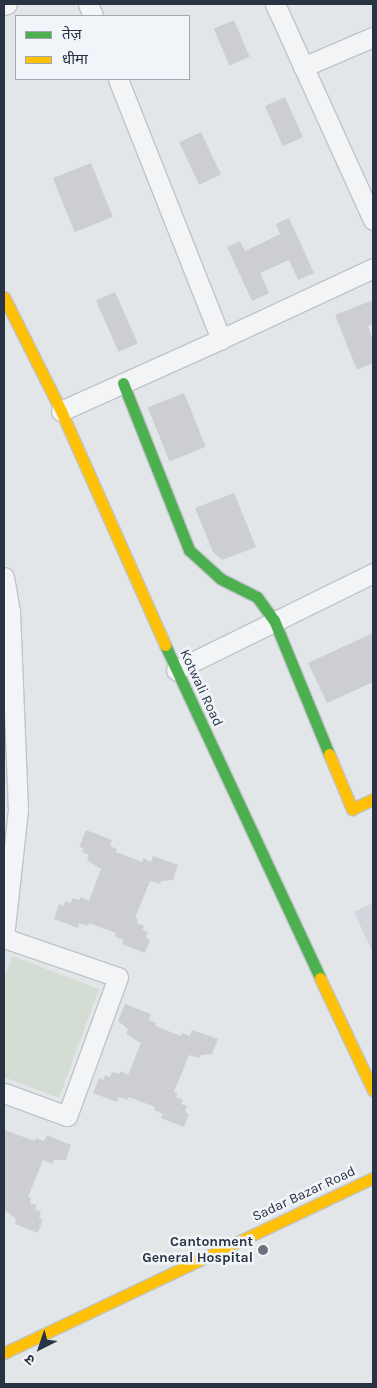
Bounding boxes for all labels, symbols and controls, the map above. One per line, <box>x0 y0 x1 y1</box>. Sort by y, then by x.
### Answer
legend <box>15 15 190 80</box>
text: तेज़ <box>62 25 82 43</box>
text: धीमा <box>62 50 88 68</box>
street label: Kotwali Road <box>176 647 226 729</box>
street label: Sadar Bazar Road <box>250 1163 358 1225</box>
place label: Cantonment General Hospital <box>142 1234 253 1266</box>
marker: Cantonment General Hospital <box>257 1244 269 1256</box>
north arrow <box>15 1323 65 1373</box>
text: उ <box>21 1351 39 1369</box>

